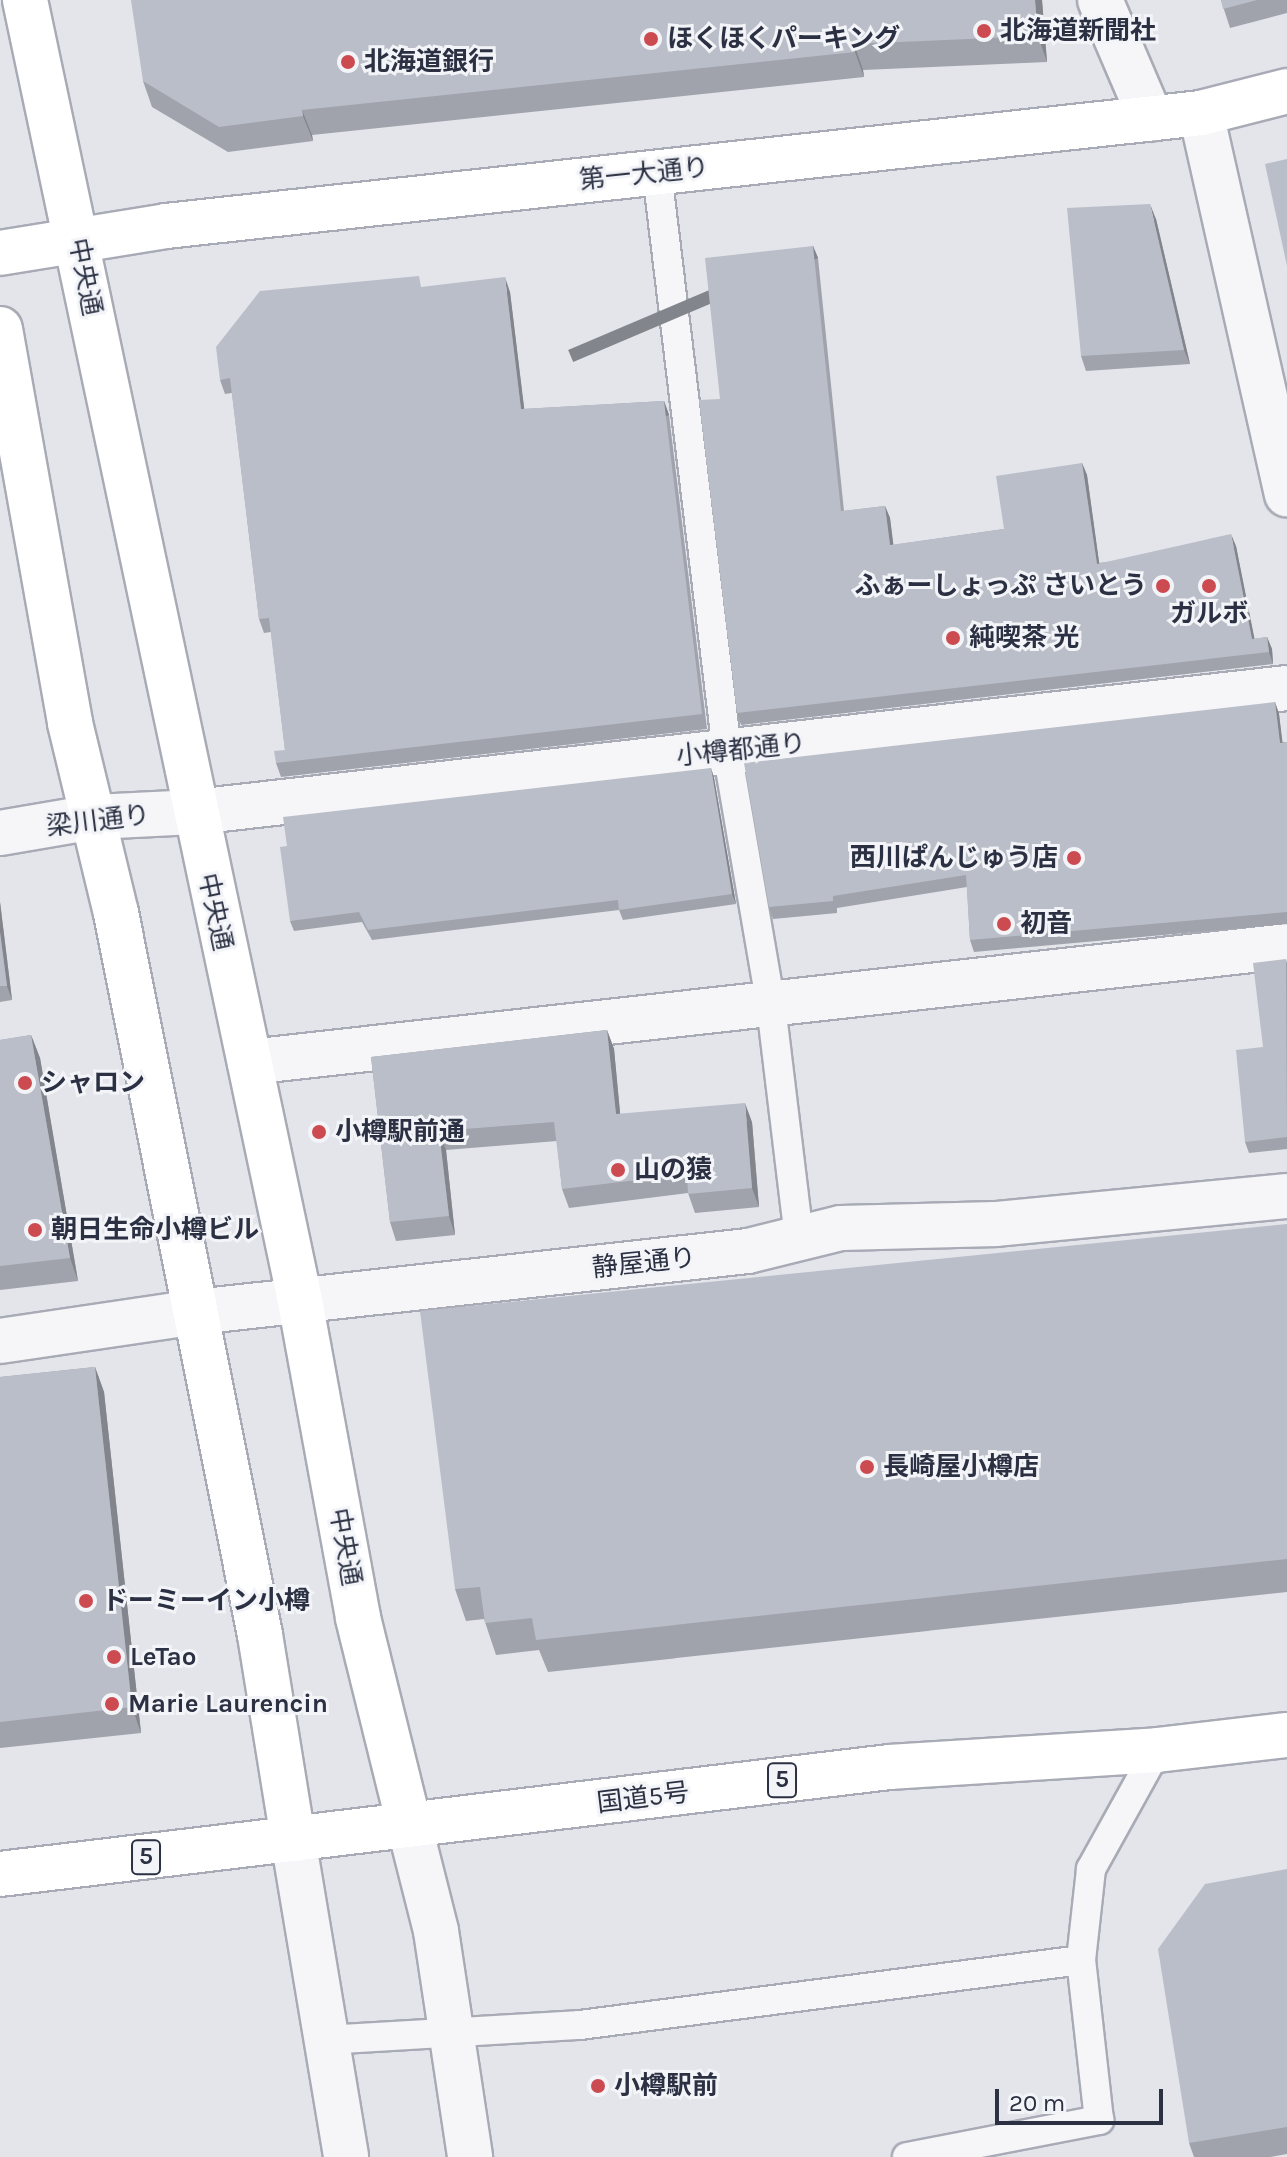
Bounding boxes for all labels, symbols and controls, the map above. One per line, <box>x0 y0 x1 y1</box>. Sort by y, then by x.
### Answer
place label: 北海道新聞社 <box>1000 15 1156 47</box>
marker: 北海道新聞社 <box>975 22 993 40</box>
place label: ほくほくパーキング <box>667 23 901 55</box>
marker: ほくほくパーキング <box>642 30 660 48</box>
place label: 北海道銀行 <box>364 46 494 78</box>
marker: 北海道銀行 <box>339 53 357 71</box>
street label: 第一大通り <box>578 152 710 196</box>
street label: 中央通 <box>62 236 108 318</box>
place label: ふぁーしょっぷ さいとう <box>854 570 1147 602</box>
marker: ふぁーしょっぷ さいとう <box>1154 577 1172 595</box>
marker: ガルボ <box>1200 577 1218 595</box>
place label: ガルボ <box>1170 598 1248 630</box>
place label: 純喫茶 光 <box>969 622 1080 654</box>
marker: 純喫茶 光 <box>944 629 962 647</box>
street label: 小樽都通り <box>675 728 807 772</box>
street label: 梁川通り <box>44 799 152 843</box>
place label: 西川ぱんじゅう店 <box>850 842 1058 874</box>
marker: 西川ぱんじゅう店 <box>1065 849 1083 867</box>
street label: 中央通 <box>192 871 238 953</box>
place label: 初音 <box>1020 908 1072 940</box>
marker: 初音 <box>995 915 1013 933</box>
place label: シャロン <box>41 1067 145 1099</box>
marker: シャロン <box>16 1074 34 1092</box>
place label: 小樽駅前通 <box>335 1116 465 1148</box>
marker: 小樽駅前通 <box>310 1123 328 1141</box>
place label: 山の猿 <box>634 1154 712 1186</box>
marker: 山の猿 <box>609 1161 627 1179</box>
place label: 朝日生命小樽ビル <box>51 1214 259 1246</box>
marker: 朝日生命小樽ビル <box>26 1221 44 1239</box>
street label: 静屋通り <box>591 1242 697 1284</box>
place label: 長崎屋小樽店 <box>883 1451 1039 1483</box>
marker: 長崎屋小樽店 <box>858 1458 876 1476</box>
street label: 中央通 <box>323 1506 367 1588</box>
place label: ドーミーイン小樽 <box>102 1585 310 1617</box>
marker: ドーミーイン小樽 <box>77 1592 95 1610</box>
place label: LeTao <box>130 1641 196 1673</box>
marker: LeTao <box>105 1648 123 1666</box>
place label: Marie Laurencin <box>128 1688 328 1720</box>
marker: Marie Laurencin <box>103 1695 121 1713</box>
road number: 5 <box>766 1760 798 1800</box>
street label: 国道5号 <box>595 1777 691 1819</box>
road number: 5 <box>130 1837 162 1877</box>
place label: 小樽駅前 <box>614 2070 718 2102</box>
scale bar <box>999 2073 1167 2123</box>
marker: 小樽駅前 <box>589 2077 607 2095</box>
text: 20 m <box>1009 2089 1065 2117</box>

